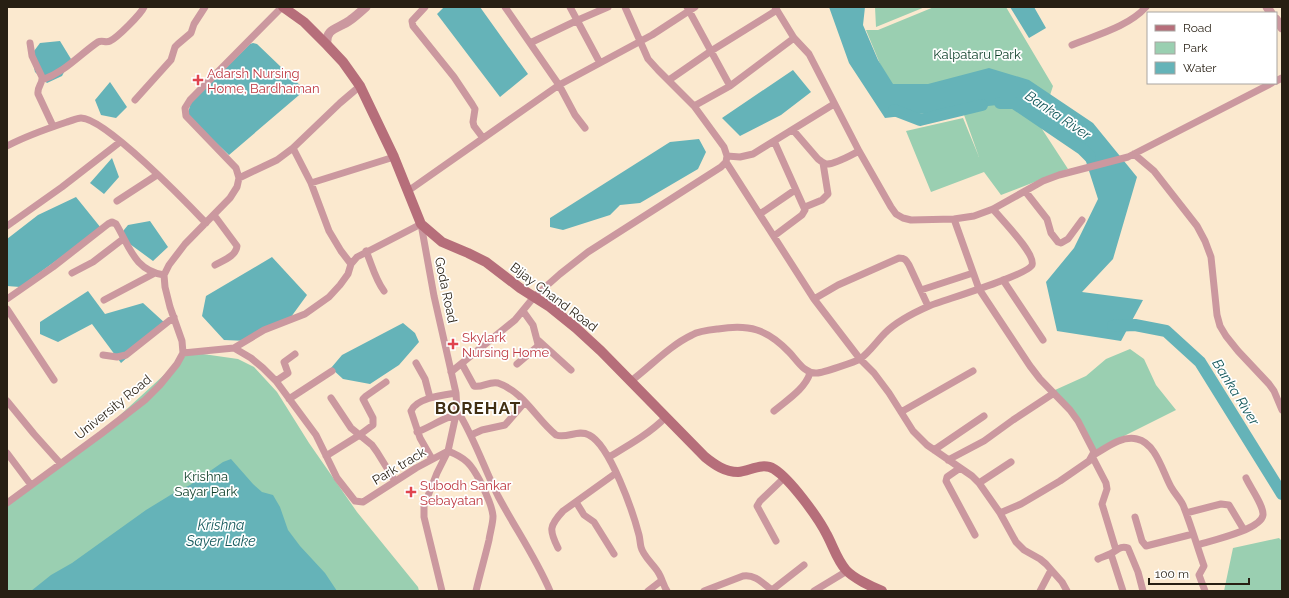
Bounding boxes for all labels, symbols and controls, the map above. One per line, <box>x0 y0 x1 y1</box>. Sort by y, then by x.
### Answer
legend <box>1147 12 1277 84</box>
text: Road <box>1183 21 1212 35</box>
text: Park <box>1183 41 1208 55</box>
park label: Kalpataru Park <box>933 47 1021 62</box>
text: Water <box>1183 61 1217 75</box>
place label: Adarsh Nursing Home, Bardhaman <box>207 66 320 96</box>
marker: Adarsh Nursing Home, Bardhaman <box>192 74 204 86</box>
water label: Banka River <box>1022 87 1095 143</box>
street label: Goda Road <box>432 256 460 324</box>
street label: Bijay Chand Road <box>508 259 600 335</box>
place label: Skylark Nursing Home <box>462 330 550 360</box>
marker: Skylark Nursing Home <box>447 338 459 350</box>
water label: Banka River <box>1209 356 1263 429</box>
street label: University Road <box>72 372 154 442</box>
district label: BOREHAT <box>435 398 521 418</box>
street label: Park track <box>369 444 429 488</box>
park label: Krishna Sayar Park <box>175 469 238 499</box>
place label: Subodh Sankar Sebayatan <box>420 478 512 508</box>
marker: Subodh Sankar Sebayatan <box>405 486 417 498</box>
water label: Krishna Sayer Lake <box>185 517 256 549</box>
scale bar <box>1149 560 1249 586</box>
text: 100 m <box>1155 567 1189 581</box>

